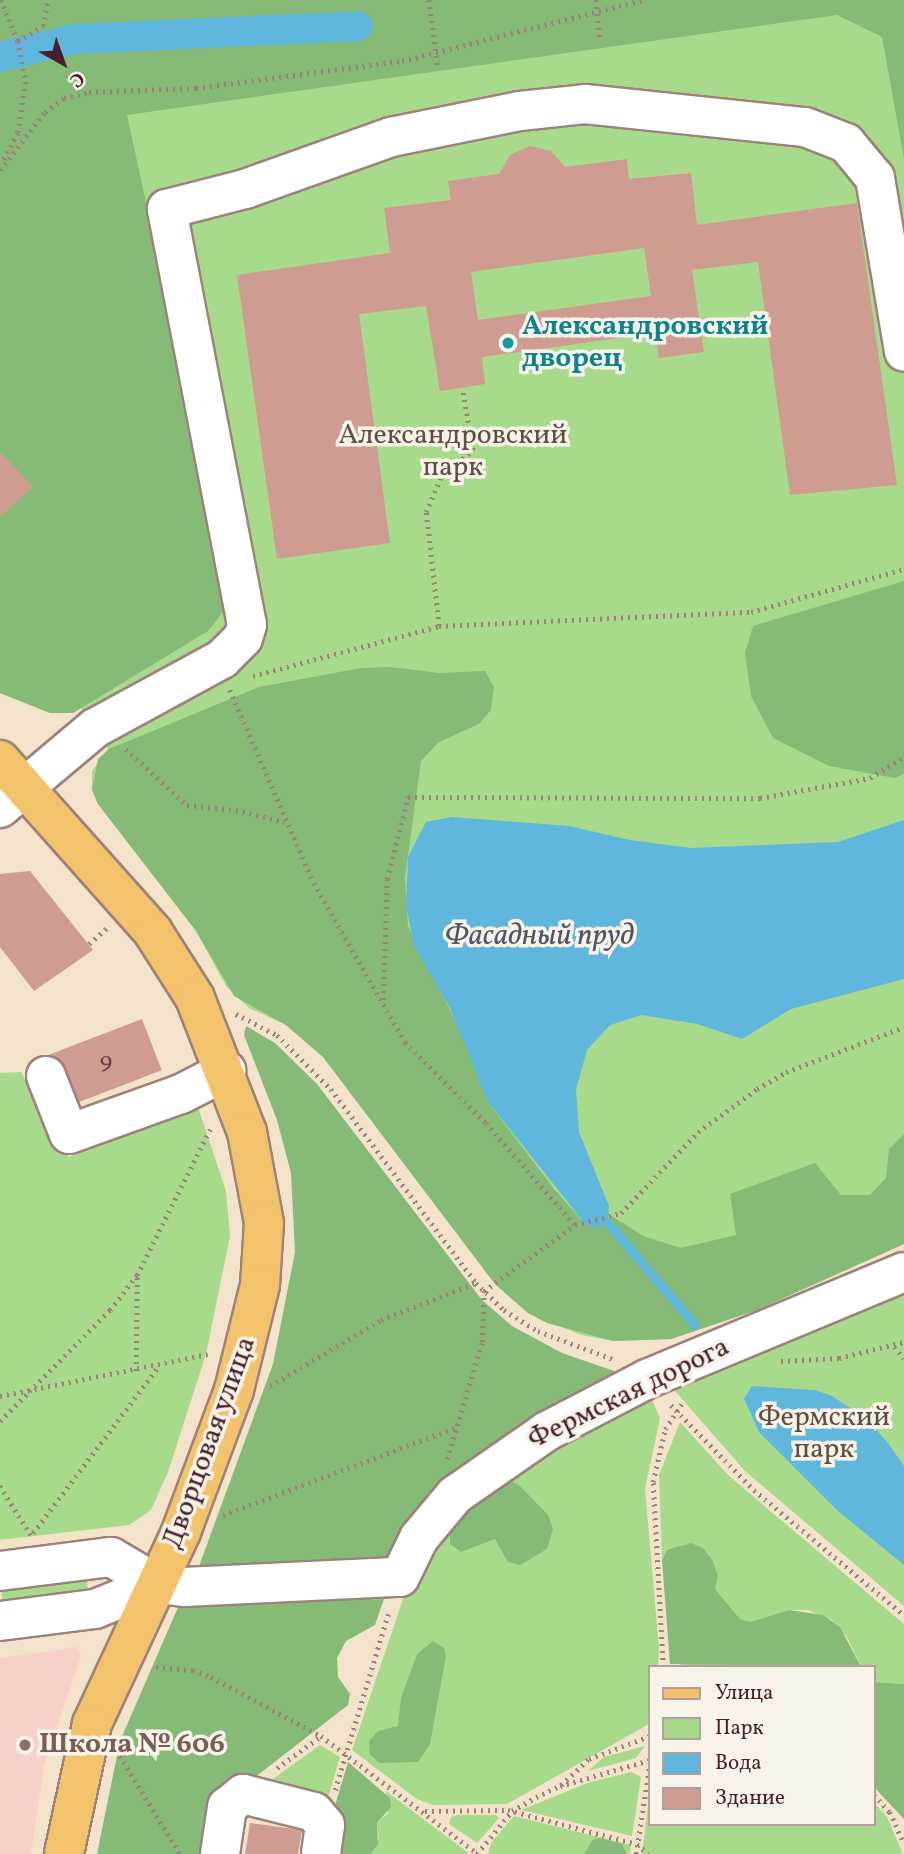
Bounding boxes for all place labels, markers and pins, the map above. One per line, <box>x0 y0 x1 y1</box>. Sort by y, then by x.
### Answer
place label: Александровский дворец <box>522 310 768 376</box>
marker: Александровский дворец <box>500 335 516 351</box>
place label: Школа № 606 <box>39 1728 225 1762</box>
marker: Школа № 606 <box>17 1737 33 1753</box>

